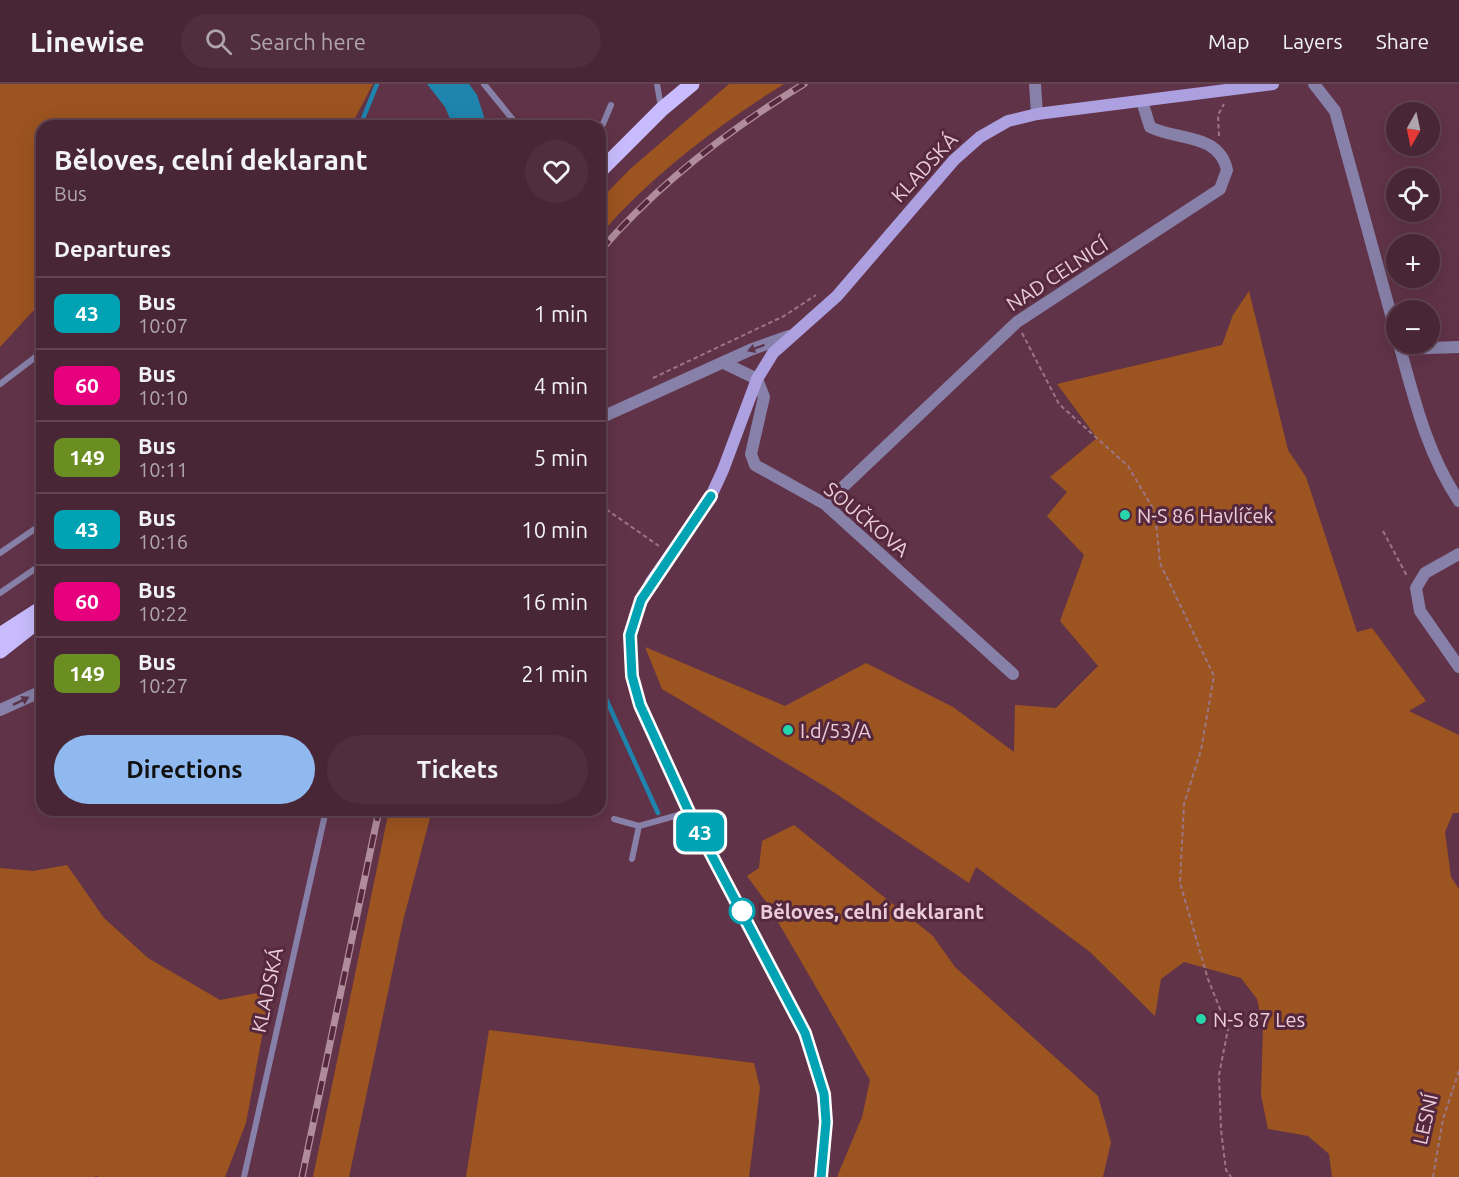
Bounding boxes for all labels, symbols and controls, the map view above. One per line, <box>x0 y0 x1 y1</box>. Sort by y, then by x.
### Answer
search box <box>181 14 601 68</box>
icon: search <box>202 25 235 58</box>
text: Linewise <box>30 26 145 57</box>
text: Search here <box>250 29 366 54</box>
text: Map <box>1208 29 1249 53</box>
text: Layers <box>1282 29 1343 53</box>
text: Share <box>1376 29 1429 53</box>
north arrow <box>1386 102 1440 156</box>
map controls <box>1386 102 1440 354</box>
street label: KLADSKÁ <box>886 128 962 206</box>
button: heart <box>525 140 588 203</box>
text: Běloves, celní deklarant <box>54 144 367 175</box>
button: locate <box>1386 168 1440 222</box>
text: Bus <box>54 182 87 205</box>
street label: NAD CELNICÍ <box>1002 232 1113 315</box>
button: + <box>1386 234 1440 288</box>
text: Departures <box>54 236 171 261</box>
text: Bus <box>138 289 176 314</box>
button: − <box>1386 300 1440 354</box>
text: 43 <box>75 301 99 325</box>
text: 1 min <box>534 301 588 326</box>
text: 10:07 <box>138 314 188 337</box>
one-way arrow <box>747 344 765 353</box>
text: Bus <box>138 361 176 386</box>
text: 60 <box>75 373 99 397</box>
text: 4 min <box>534 373 588 398</box>
text: 10:10 <box>138 386 188 409</box>
text: Bus <box>138 433 176 458</box>
text: 149 <box>69 445 105 469</box>
text: 5 min <box>534 445 588 470</box>
text: 10:11 <box>138 458 188 481</box>
street label: SOUČKOVA <box>820 477 914 561</box>
place label: N-S 86 Havlíček <box>1137 504 1274 527</box>
text: Bus <box>138 505 176 530</box>
marker: N-S 86 Havlíček <box>1118 508 1132 522</box>
text: 43 <box>75 517 99 541</box>
text: 10 min <box>521 517 588 542</box>
text: 10:16 <box>138 530 188 553</box>
text: Bus <box>138 577 176 602</box>
text: 60 <box>75 589 99 613</box>
text: 16 min <box>521 589 588 614</box>
text: 10:22 <box>138 602 188 625</box>
text: Bus <box>138 649 176 674</box>
text: 149 <box>69 661 105 685</box>
text: 21 min <box>521 661 588 686</box>
text: 10:27 <box>138 674 188 697</box>
one-way arrow <box>13 696 30 706</box>
place label: I.d/53/A <box>800 719 871 742</box>
marker: I.d/53/A <box>781 723 795 737</box>
button: Directions <box>54 735 315 804</box>
button: Tickets <box>327 735 588 804</box>
line badge: 43 <box>673 812 727 852</box>
text: 43 <box>688 820 712 844</box>
marker: Běloves, celní deklarant <box>729 898 755 924</box>
place label: Běloves, celní deklarant <box>760 900 984 923</box>
street label: KLADSKÁ <box>247 945 287 1035</box>
place label: N-S 87 Les <box>1213 1008 1305 1031</box>
marker: N-S 87 Les <box>1194 1012 1208 1026</box>
street label: LESNÍ <box>1408 1091 1442 1147</box>

